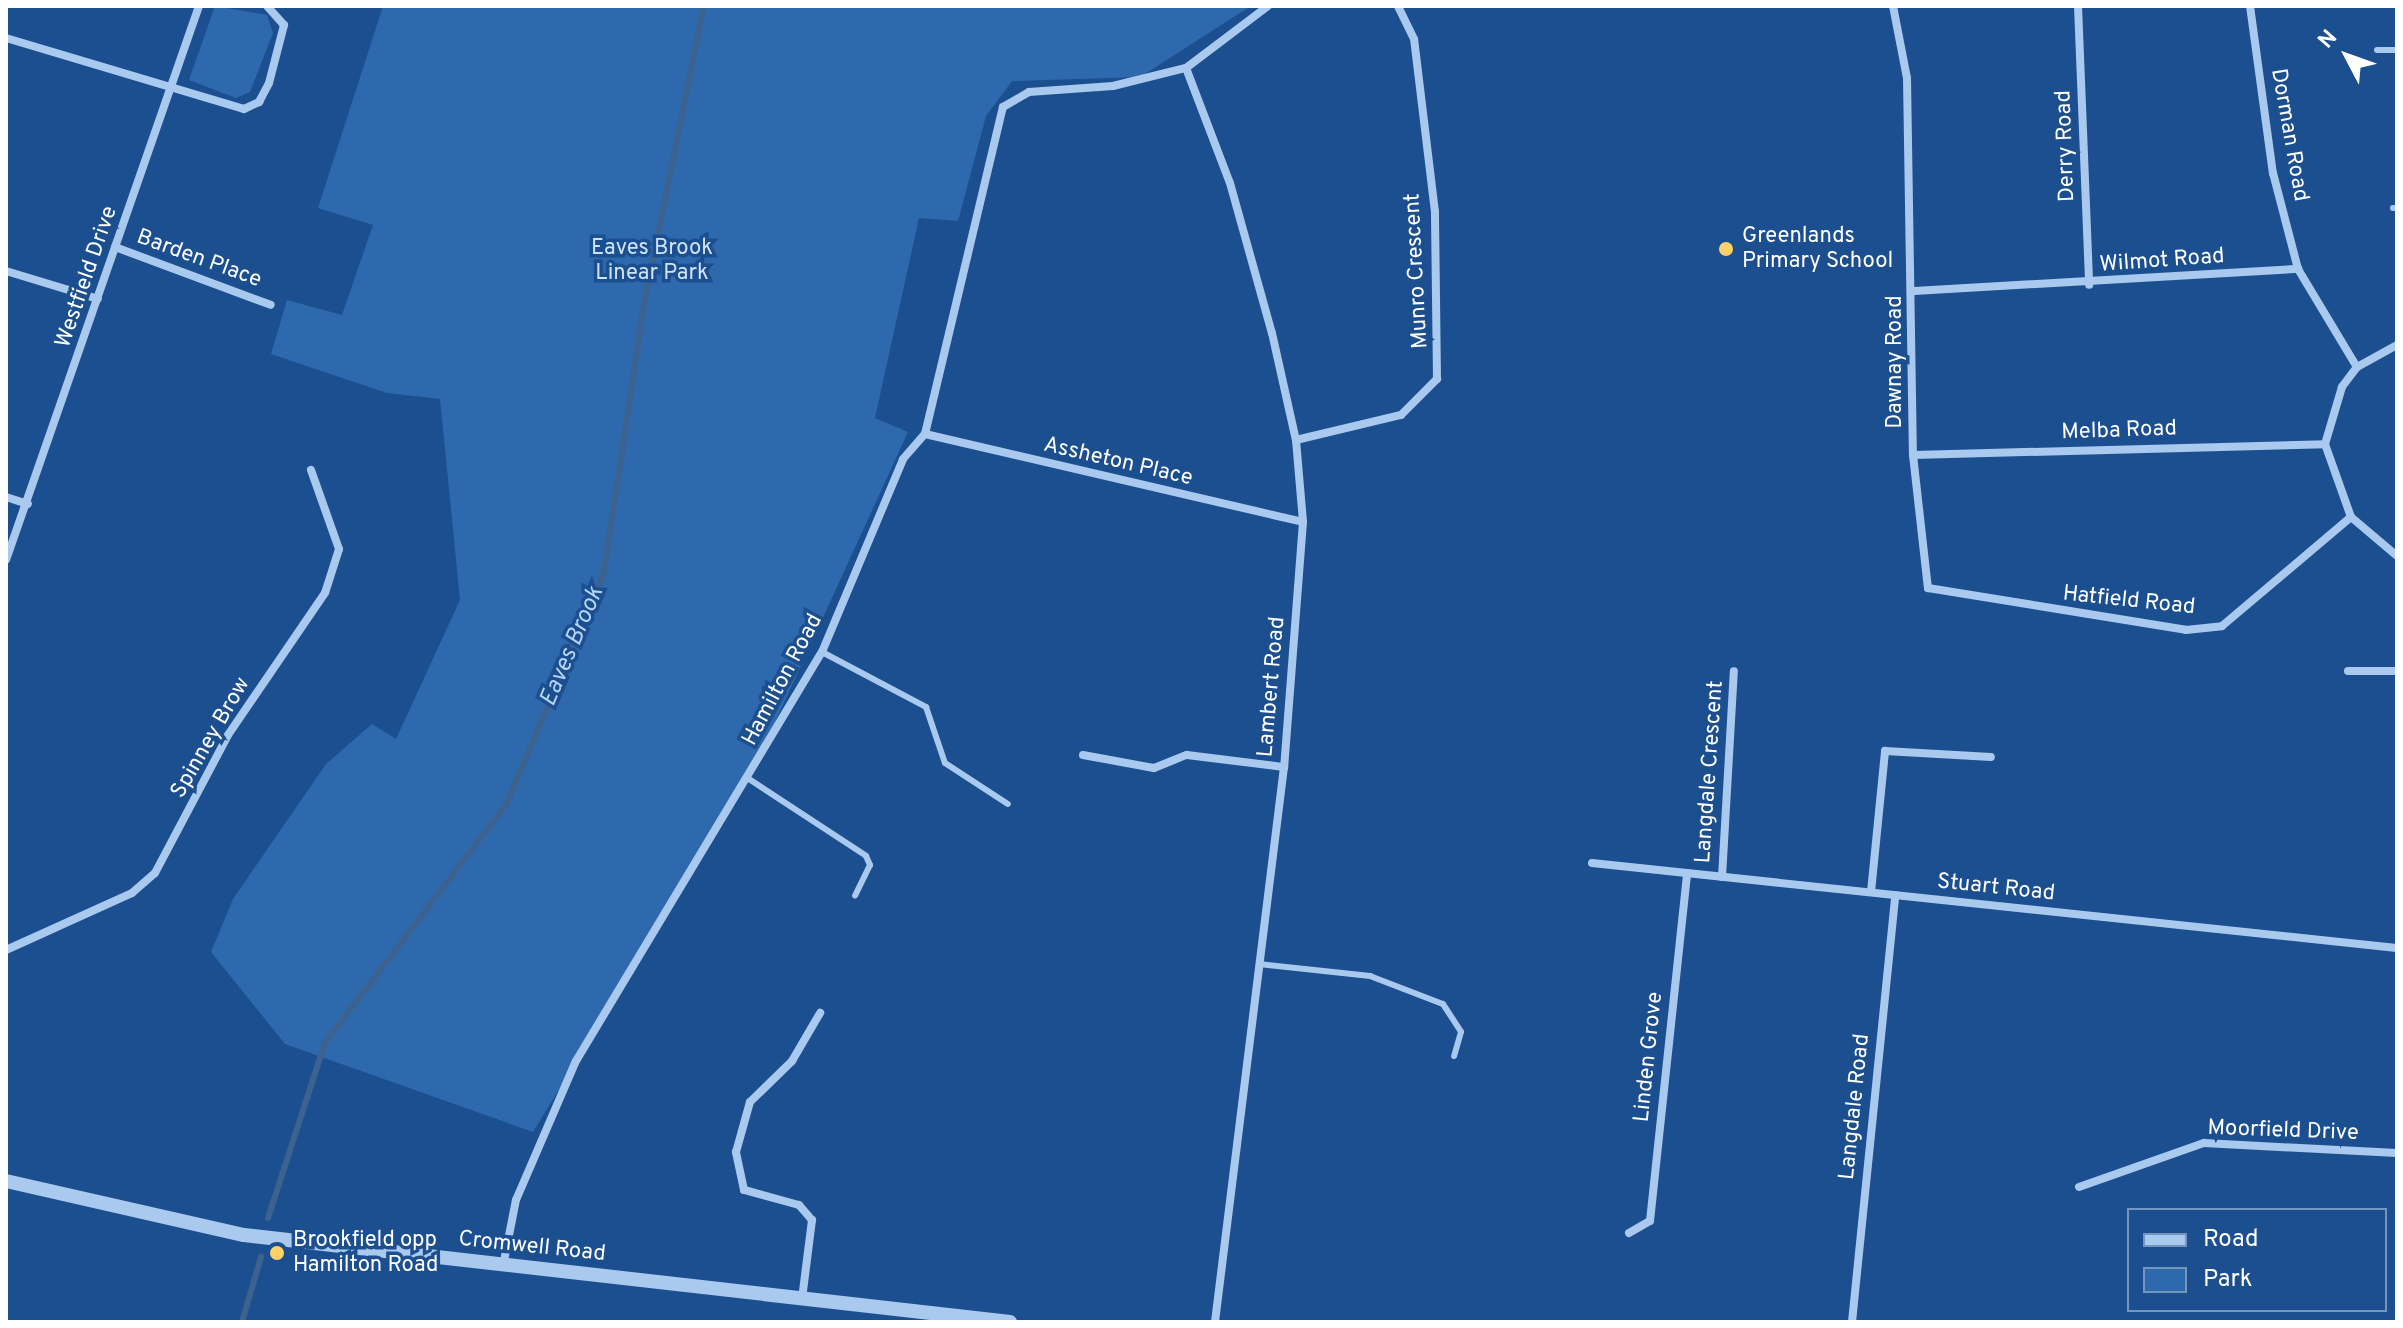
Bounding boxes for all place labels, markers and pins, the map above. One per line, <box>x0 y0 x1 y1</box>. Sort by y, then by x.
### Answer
place label: Greenlands Primary School <box>1742 223 1893 274</box>
marker: Greenlands Primary School <box>1717 240 1735 258</box>
place label: Brookfield opp Hamilton Road <box>293 1227 438 1278</box>
marker: Brookfield opp Hamilton Road <box>268 1244 286 1262</box>

